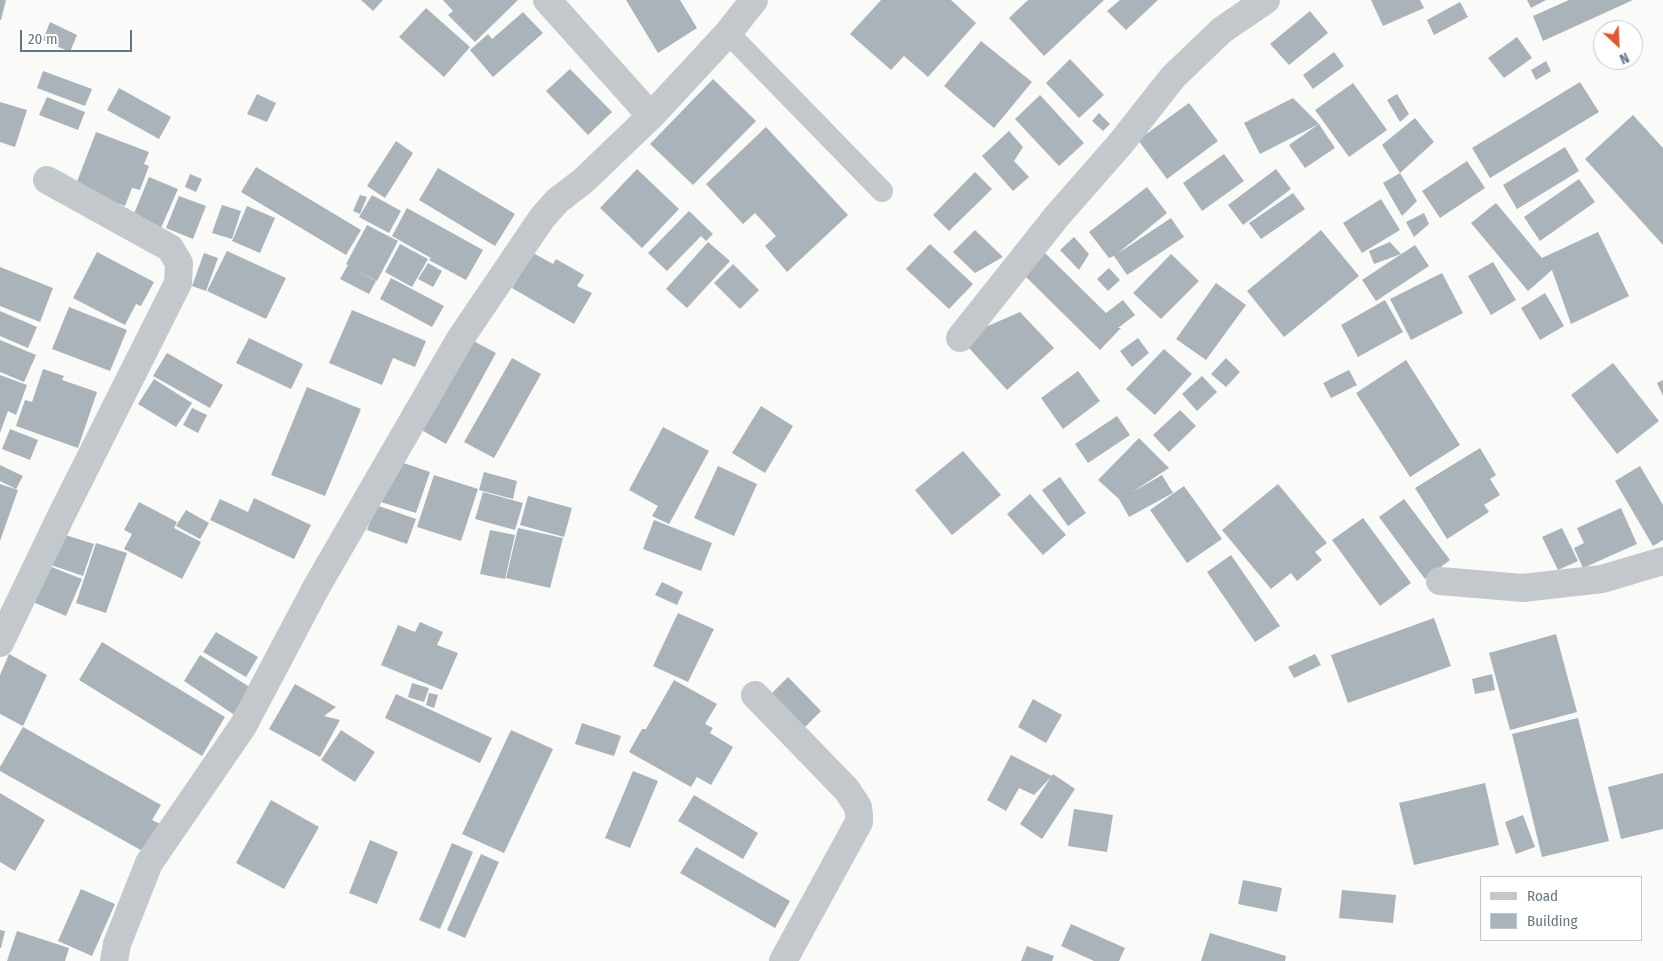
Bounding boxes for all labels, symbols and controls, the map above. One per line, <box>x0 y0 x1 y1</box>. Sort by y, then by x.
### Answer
scale bar <box>22 20 135 52</box>
north arrow <box>1593 20 1643 70</box>
text: 20 m <box>28 30 58 48</box>
text: N <box>1617 49 1632 68</box>
legend <box>1480 876 1643 941</box>
text: Road <box>1527 887 1558 905</box>
text: Building <box>1527 912 1578 930</box>

